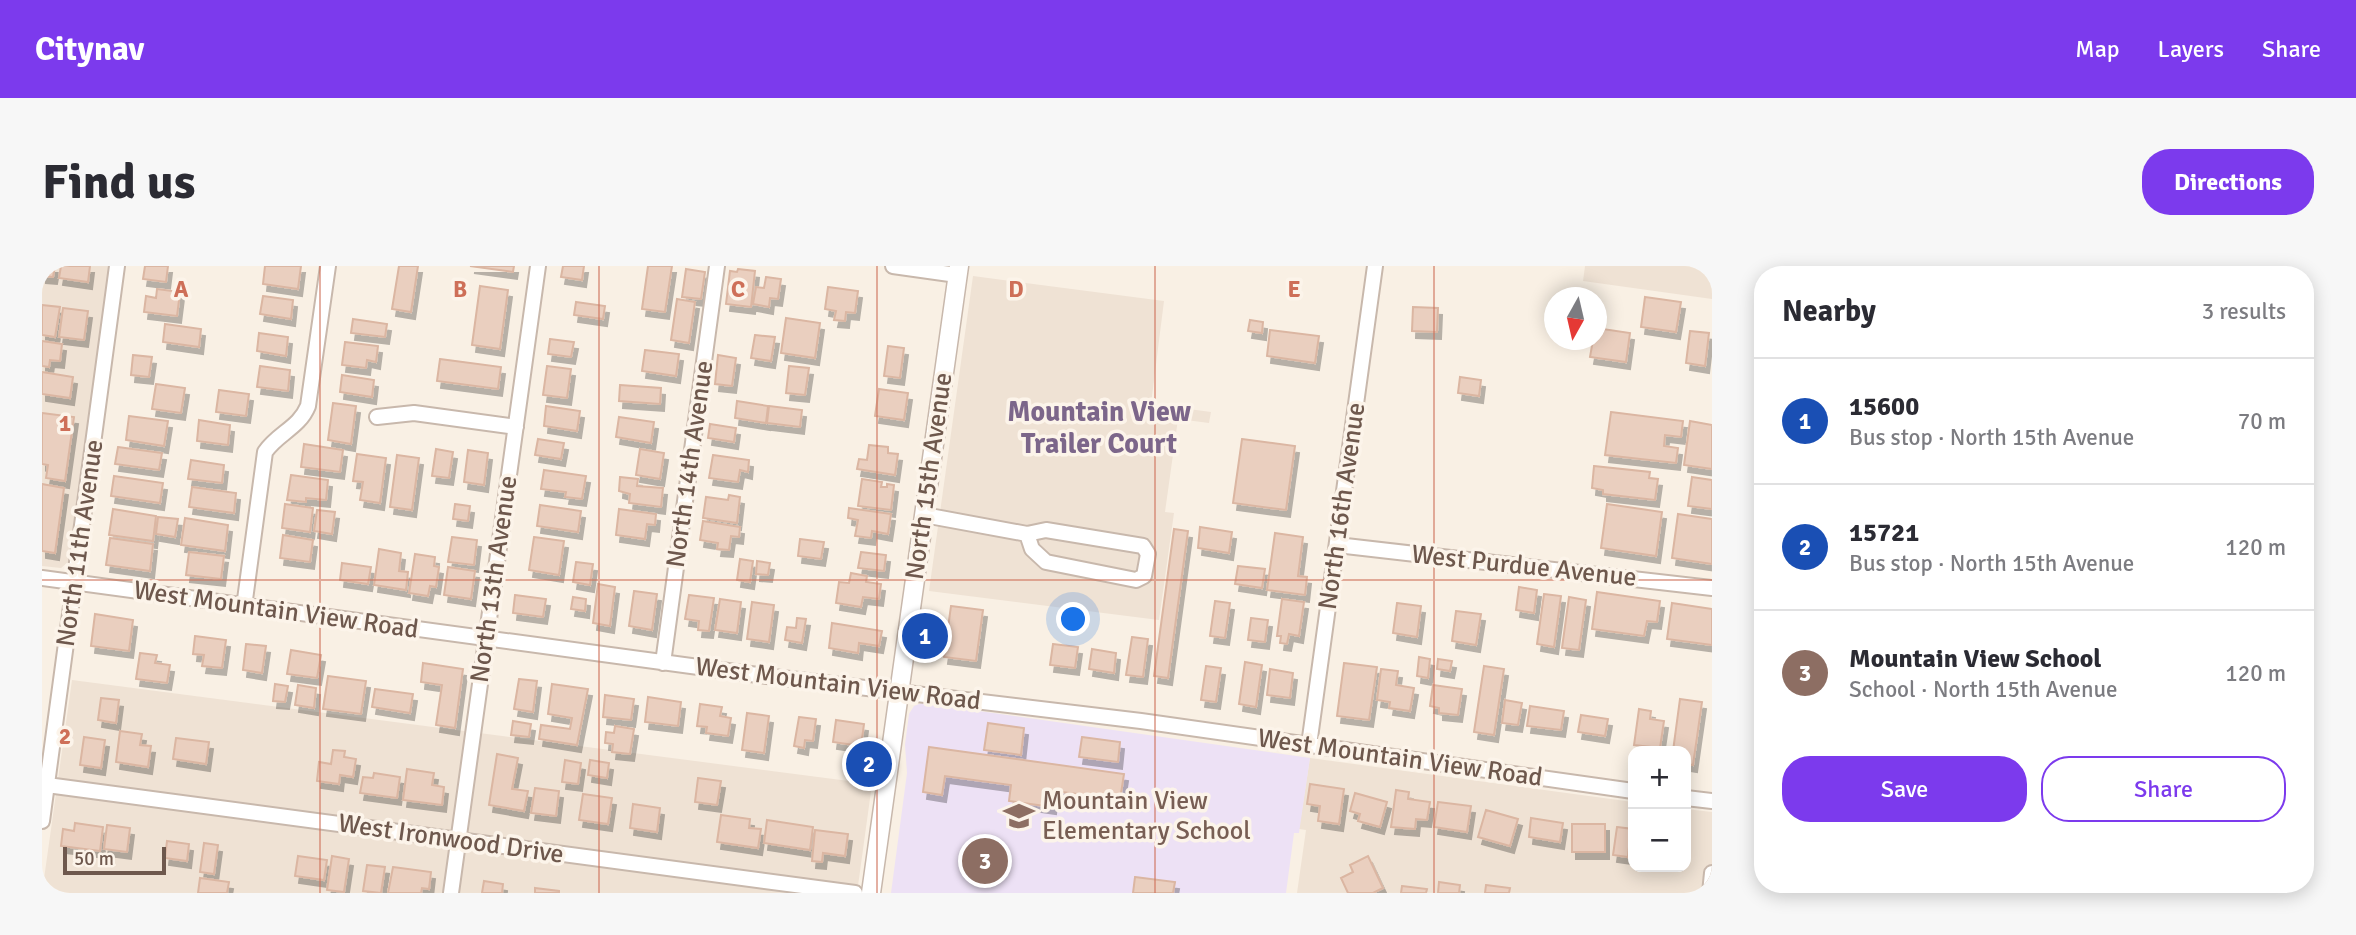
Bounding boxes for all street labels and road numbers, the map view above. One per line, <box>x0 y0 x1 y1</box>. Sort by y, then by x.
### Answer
street label: North 14th Avenue <box>660 358 720 570</box>
street label: North 15th Avenue <box>899 370 959 582</box>
street label: North 16th Avenue <box>1312 400 1372 612</box>
street label: North 11th Avenue <box>50 437 110 649</box>
street label: North 13th Avenue <box>464 473 524 685</box>
street label: West Purdue Avenue <box>1410 538 1638 594</box>
street label: West Mountain View Road <box>132 574 420 646</box>
street label: West Mountain View Road <box>693 651 983 717</box>
street label: West Mountain View Road <box>1256 722 1544 794</box>
street label: West Ironwood Drive <box>336 807 566 871</box>

